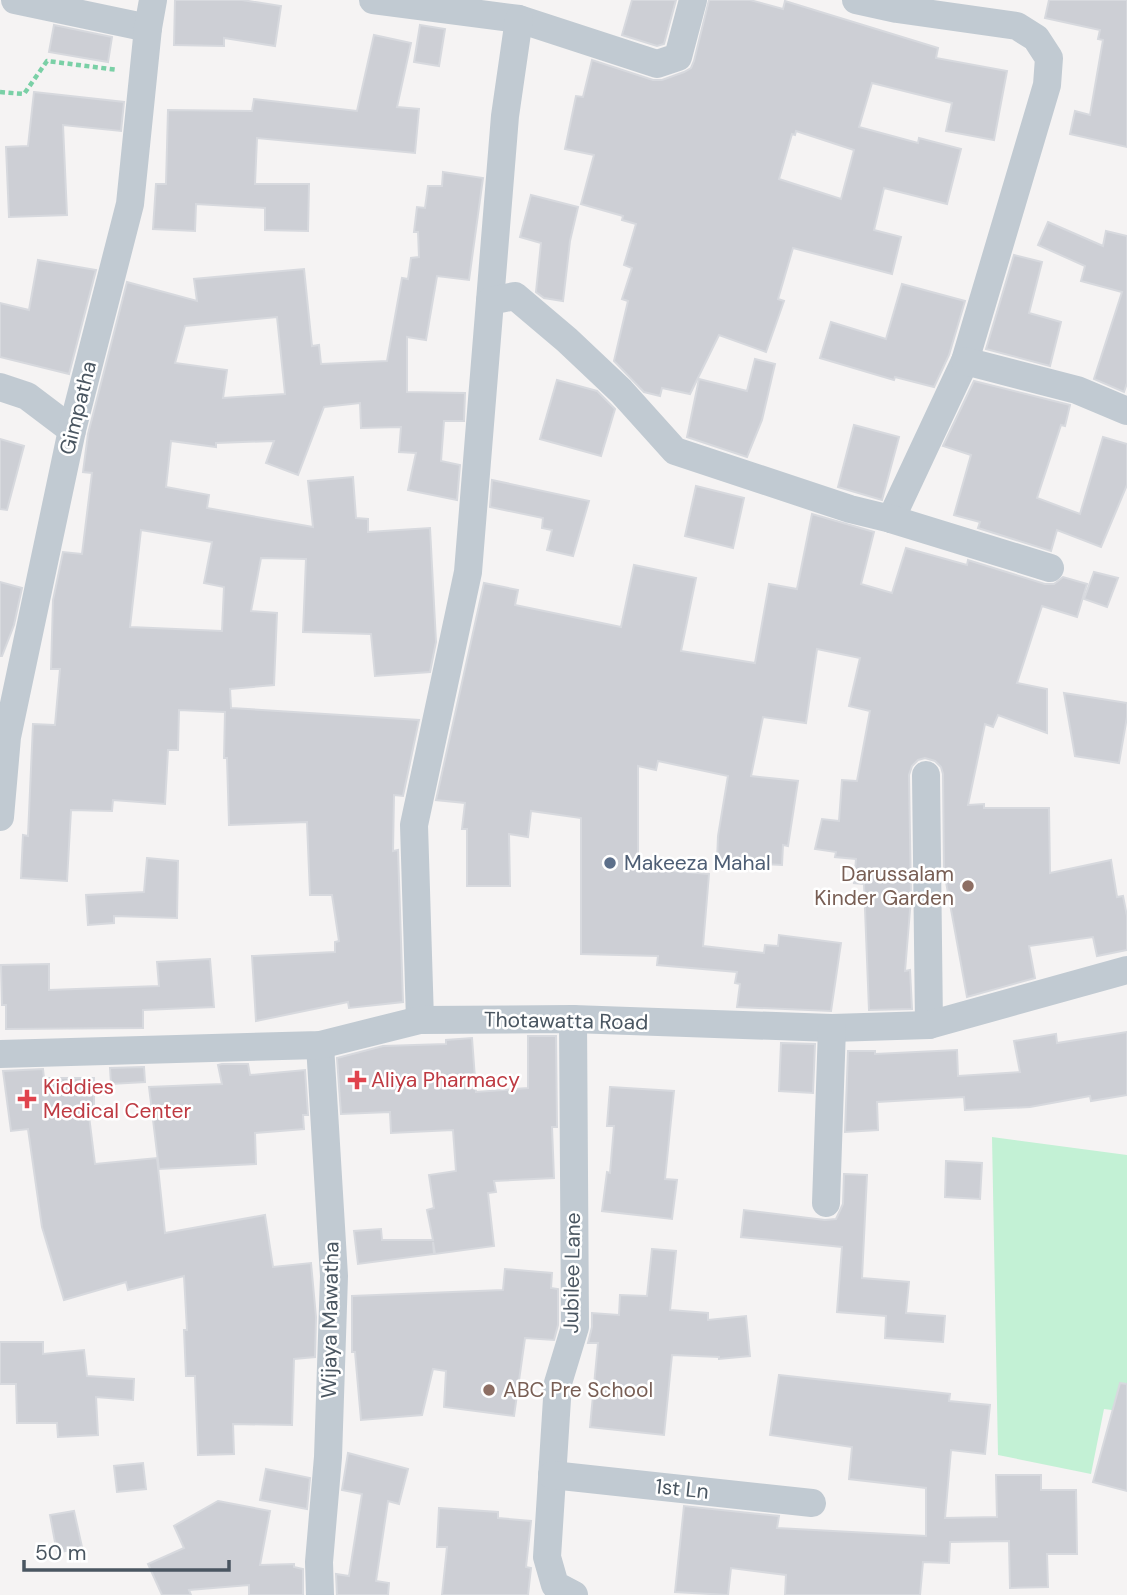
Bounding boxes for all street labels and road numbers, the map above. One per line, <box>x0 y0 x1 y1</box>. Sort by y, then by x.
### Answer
street label: Gimpatha <box>53 358 103 458</box>
street label: Thotawatta Road <box>484 1006 648 1036</box>
street label: Jubilee Lane <box>557 1212 587 1334</box>
street label: Wijaya Mawatha <box>315 1241 345 1399</box>
street label: 1st Ln <box>654 1472 710 1506</box>

